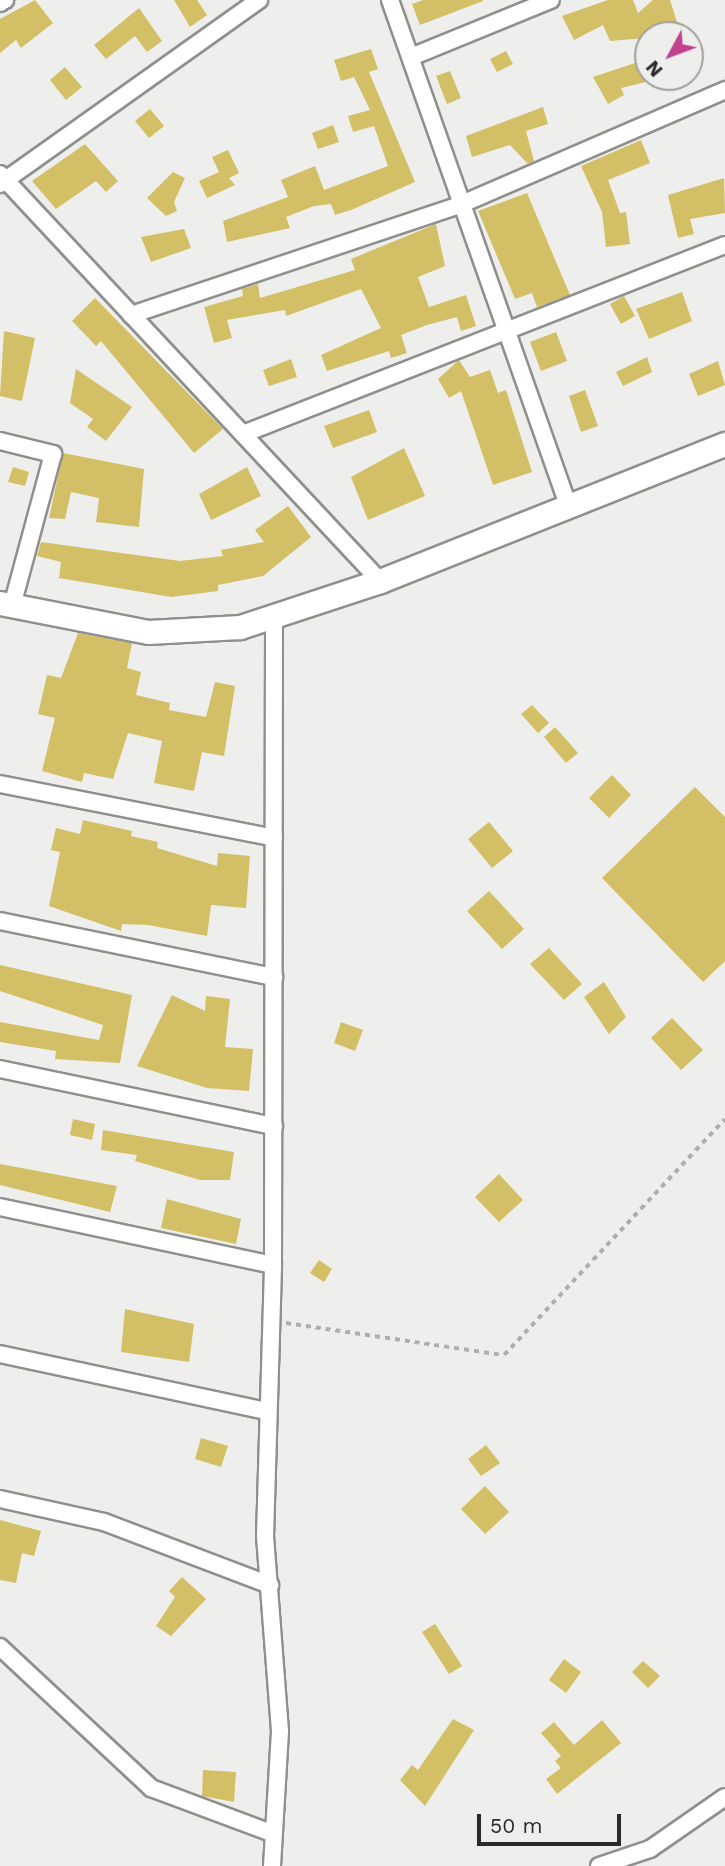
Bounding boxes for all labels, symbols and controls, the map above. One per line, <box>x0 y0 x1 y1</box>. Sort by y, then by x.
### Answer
north arrow <box>634 21 704 91</box>
text: N <box>641 56 668 82</box>
scale bar <box>480 1800 624 1844</box>
text: 50 m <box>490 1813 542 1838</box>

